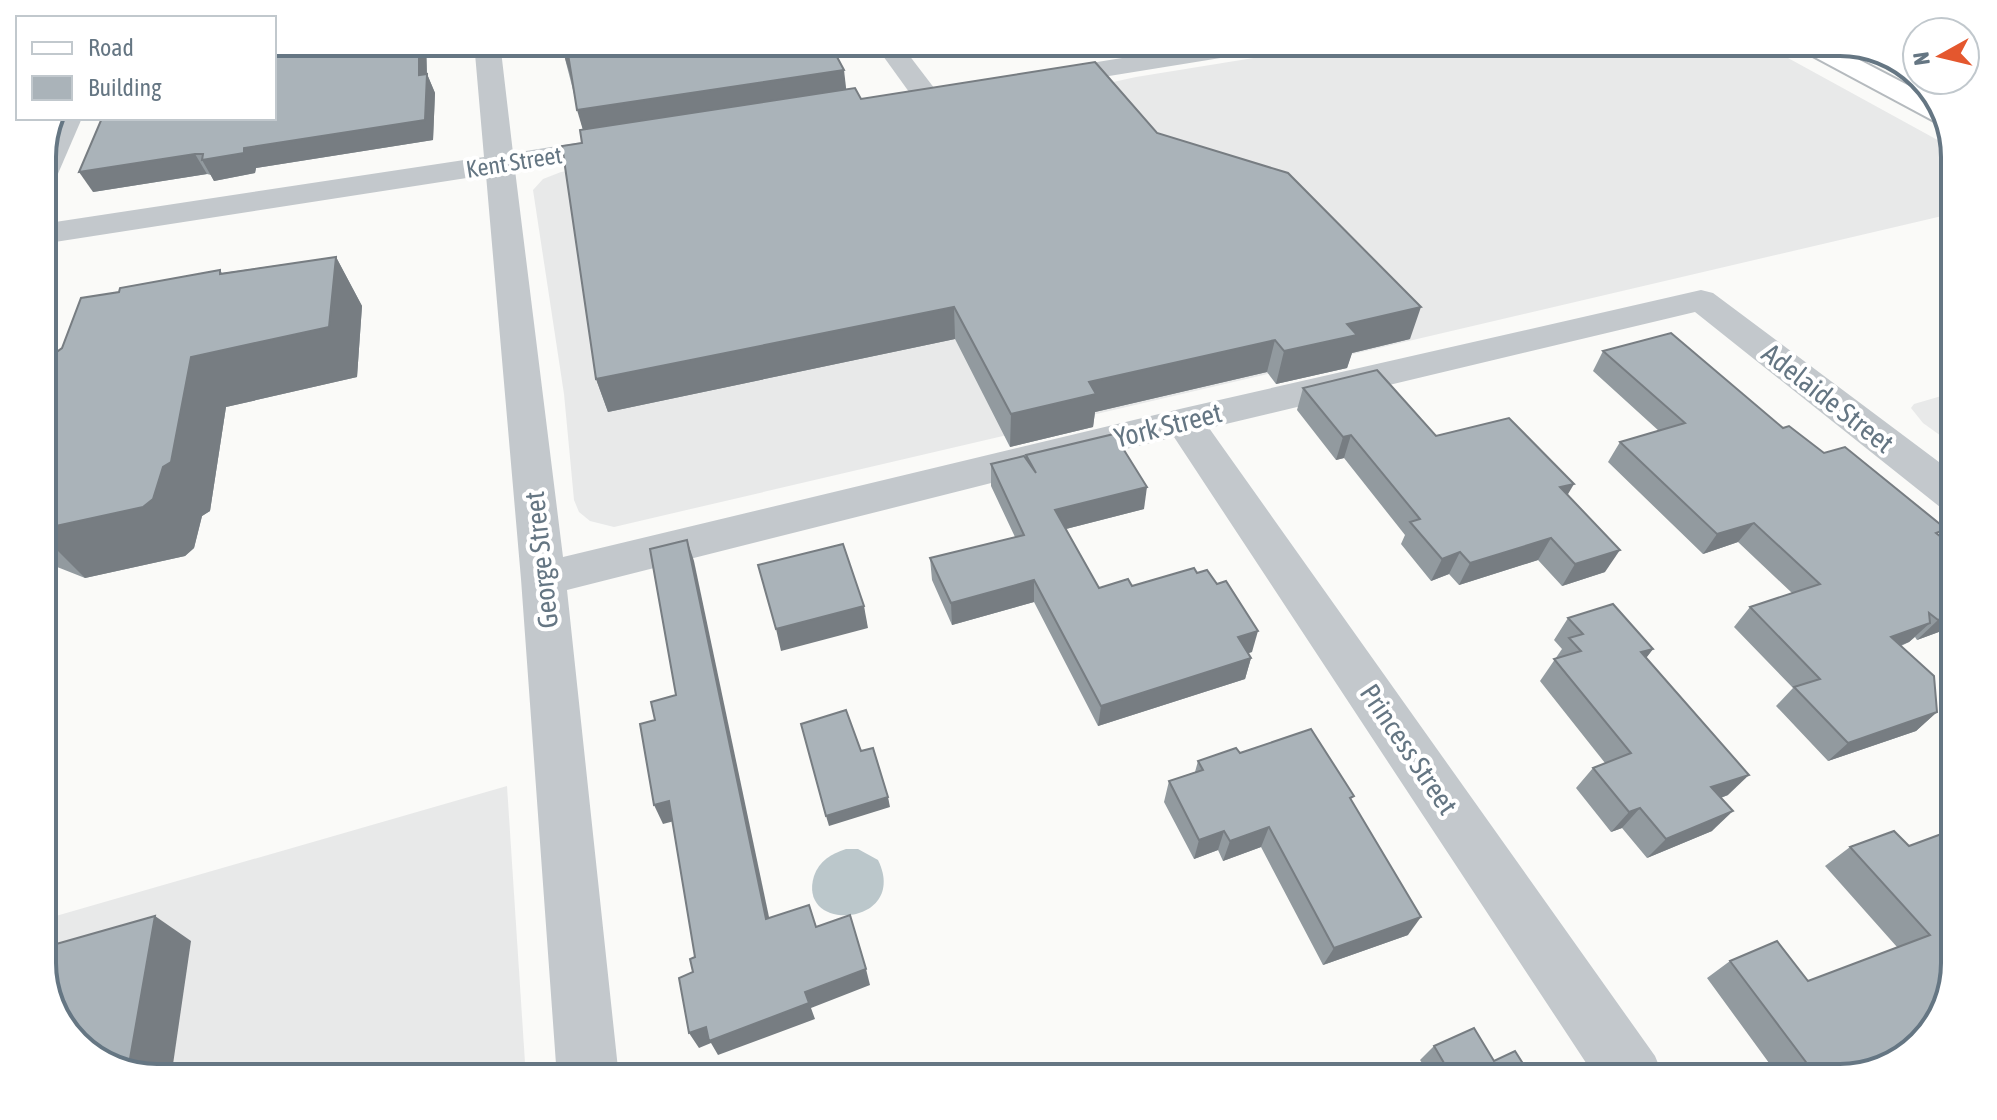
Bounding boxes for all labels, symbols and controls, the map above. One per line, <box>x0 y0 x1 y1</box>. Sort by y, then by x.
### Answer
legend <box>16 16 276 120</box>
north arrow <box>1901 16 1981 96</box>
text: Road <box>88 34 134 61</box>
text: N <box>1907 51 1935 67</box>
text: Building <box>88 74 162 101</box>
street label: Kent Street <box>464 141 564 183</box>
street label: Adelaide Street <box>1756 337 1900 459</box>
street label: York Street <box>1111 396 1225 454</box>
street label: George Street <box>518 490 564 630</box>
street label: Princess Street <box>1354 678 1464 820</box>

